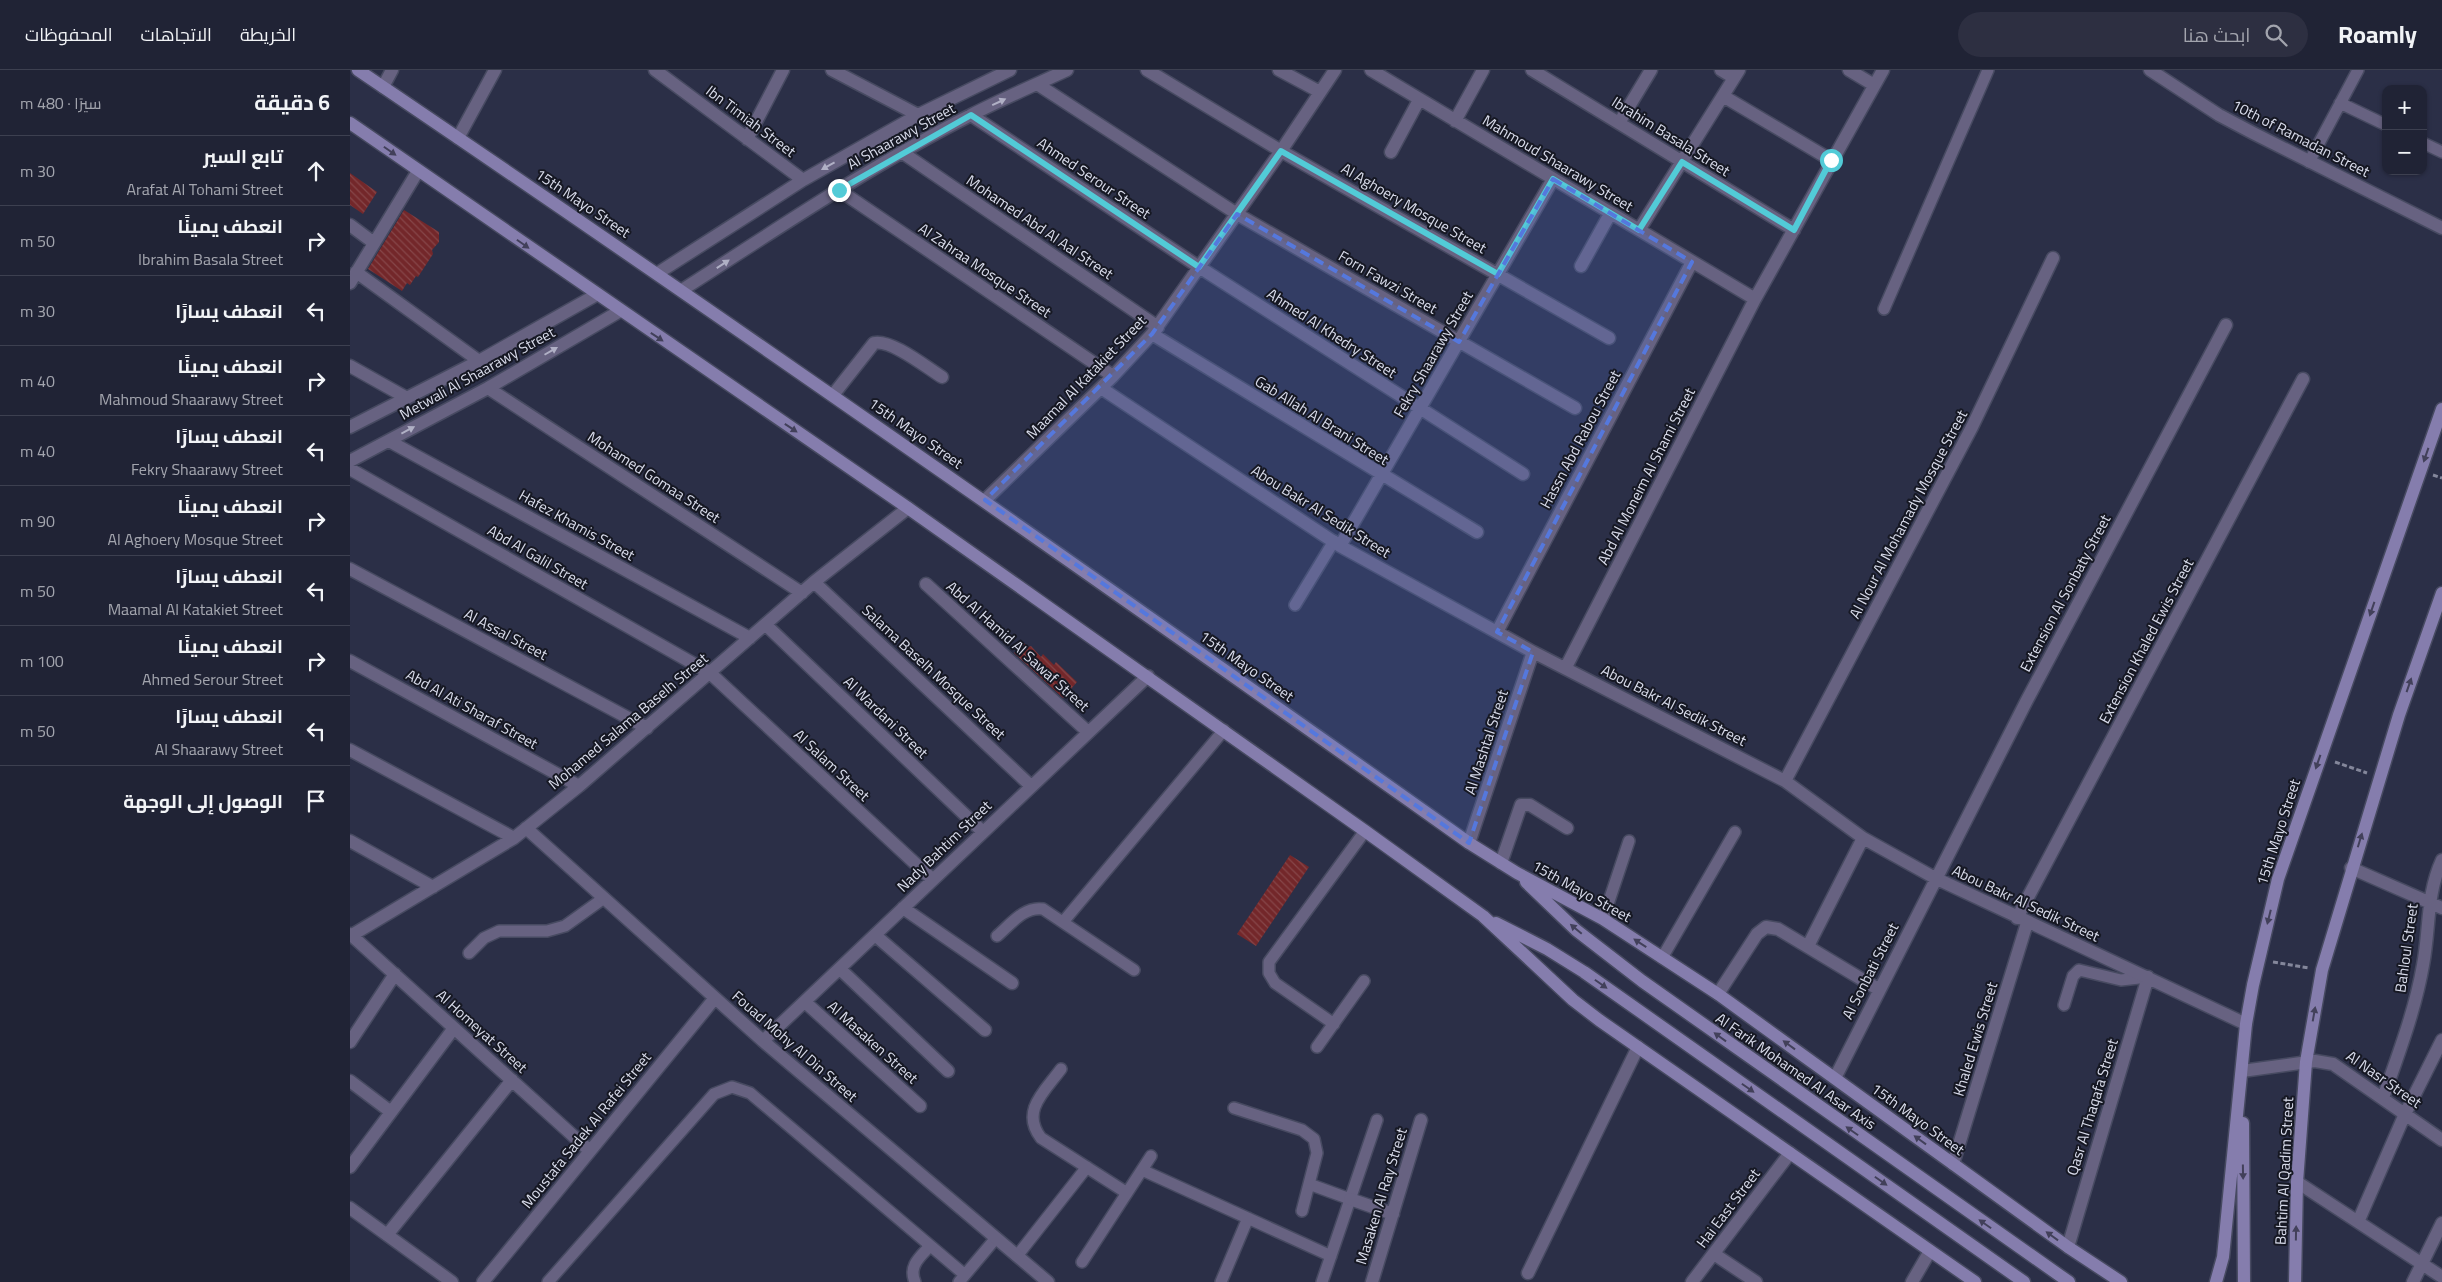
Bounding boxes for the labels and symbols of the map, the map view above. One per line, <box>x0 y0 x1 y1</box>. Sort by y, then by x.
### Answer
street label: Ibn Timiah Street <box>699 77 803 165</box>
street label: Ibrahim Basala Street <box>1606 88 1737 185</box>
street label: 10th of Ramadan Street <box>2227 91 2376 186</box>
street label: Al Shaarawy Street <box>841 94 961 178</box>
one-way arrow <box>992 98 1006 106</box>
street label: Mahmoud Shaarawy Street <box>1477 106 1640 220</box>
street label: Ahmed Serour Street <box>1031 129 1158 227</box>
one-way arrow <box>383 146 397 156</box>
route start <box>1820 149 1843 172</box>
street label: Al Aghoery Mosque Street <box>1335 154 1493 262</box>
street label: 15th Mayo Street <box>529 160 638 246</box>
one-way arrow <box>820 162 835 170</box>
street label: Mohamed Abd Al Aal Street <box>960 167 1121 288</box>
route end <box>828 179 851 202</box>
street label: Al Zahraa Mosque Street <box>912 214 1058 326</box>
one-way arrow <box>516 239 530 249</box>
street label: Forn Fawzi Street <box>1333 242 1444 323</box>
one-way arrow <box>716 259 730 268</box>
street label: Ahmed Al Khedry Street <box>1261 280 1404 387</box>
street label: Fekry Shaarawy Street <box>1385 284 1482 423</box>
street label: Maamal Al Katakiet Street <box>1018 307 1154 446</box>
street label: Metwali Al Shaarawy Street <box>394 318 561 428</box>
one-way arrow <box>650 332 664 342</box>
one-way arrow <box>544 347 557 356</box>
street label: Hassn Abd Rabou Street <box>1531 364 1629 514</box>
street label: Gab Allah Al Brani Street <box>1249 367 1396 473</box>
street label: Abd Al Moneim Al Shami Street <box>1588 381 1704 570</box>
street label: 15th Mayo Street <box>862 389 970 477</box>
street label: Al Nour Al Mohamady Mosque Street <box>1840 403 1976 624</box>
street label: Mohamed Gomaa Street <box>581 423 727 532</box>
one-way arrow <box>784 424 798 433</box>
one-way arrow <box>401 426 416 434</box>
one-way arrow <box>2422 448 2429 463</box>
street label: Abou Bakr Al Sedik Street <box>1245 456 1397 566</box>
street label: Hafez Khamis Street <box>513 481 641 569</box>
street label: Extension Al Sonbaty Street <box>2011 508 2119 677</box>
street label: Abd Al Galil Street <box>482 516 595 598</box>
street label: Extension Khaled Ewis Street <box>2090 552 2202 729</box>
street label: Abd Al Hamid Al Sawaf Street <box>939 573 1097 719</box>
street label: Salama Baselh Mosque Street <box>855 597 1014 748</box>
street label: Al Assal Street <box>459 600 554 669</box>
one-way arrow <box>2368 601 2375 616</box>
street label: 15th Mayo Street <box>1193 622 1301 710</box>
street label: Mohamed Salama Baselh Street <box>541 644 715 797</box>
street label: Abou Bakr Al Sedik Street <box>1596 656 1753 755</box>
street label: Abd Al Ati Sharaf Street <box>400 660 544 758</box>
street label: Al Wardani Street <box>836 668 936 766</box>
one-way arrow <box>2405 677 2413 692</box>
street label: Al Mashtal Street <box>1455 685 1517 798</box>
street label: Al Salam Street <box>787 721 878 809</box>
one-way arrow <box>2313 755 2321 770</box>
street label: 15th Mayo Street <box>2247 774 2309 889</box>
street label: Nady Bahtim Street <box>889 792 999 900</box>
one-way arrow <box>2356 832 2364 847</box>
street label: 15th Mayo Street <box>1527 852 1638 931</box>
street label: Abou Bakr Al Sedik Street <box>1947 856 2105 950</box>
street label: Bahloul Street <box>2385 901 2427 994</box>
one-way arrow <box>2265 909 2273 924</box>
street label: Al Sonbati Street <box>1833 917 1907 1025</box>
one-way arrow <box>1569 924 1582 935</box>
one-way arrow <box>1633 939 1647 948</box>
street label: Khaled Ewis Street <box>1944 977 2006 1100</box>
one-way arrow <box>1594 979 1607 990</box>
street label: Al Homeyat Street <box>429 982 535 1081</box>
street label: Fouad Mohy Al Din Street <box>725 983 865 1110</box>
street label: Al Masaken Street <box>821 993 926 1092</box>
street label: Al Farik Mohamed Al Asar Axis <box>1709 1004 1883 1138</box>
one-way arrow <box>2310 1005 2318 1021</box>
one-way arrow <box>1713 1032 1727 1042</box>
street label: Qasr Al Thaqafa Street <box>2057 1034 2127 1179</box>
one-way arrow <box>1782 1040 1795 1050</box>
street label: Al Nasr Street <box>2340 1042 2429 1116</box>
street label: Moustafa Sadek Al Rafei Street <box>513 1044 659 1215</box>
street label: 15th Mayo Street <box>1865 1075 1972 1164</box>
one-way arrow <box>1741 1083 1755 1093</box>
street label: Bahtim Al Qadim Street <box>2266 1096 2302 1246</box>
street label: Masaken Al Ray Street <box>1346 1123 1416 1268</box>
one-way arrow <box>1845 1126 1859 1136</box>
one-way arrow <box>1913 1135 1927 1145</box>
street label: Hai East Street <box>1688 1161 1768 1254</box>
one-way arrow <box>2239 1164 2247 1180</box>
one-way arrow <box>1874 1176 1888 1186</box>
one-way arrow <box>1979 1219 1992 1229</box>
one-way arrow <box>2292 1225 2300 1241</box>
one-way arrow <box>2045 1231 2058 1241</box>

